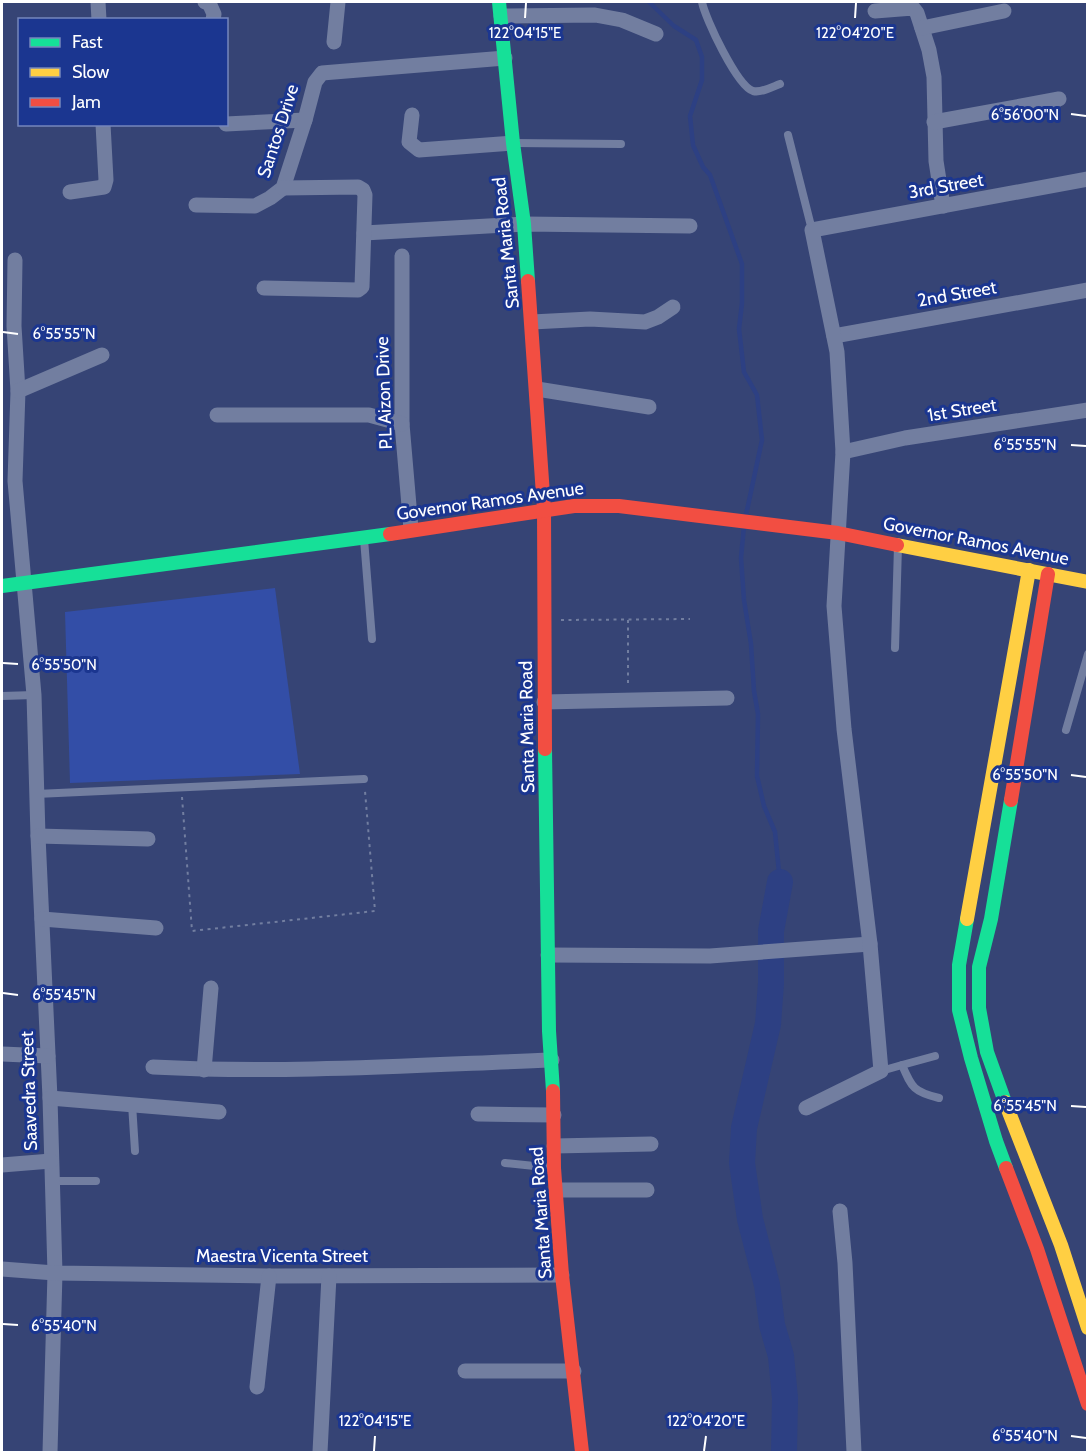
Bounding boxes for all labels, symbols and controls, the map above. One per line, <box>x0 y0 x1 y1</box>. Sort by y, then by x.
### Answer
legend <box>18 18 228 126</box>
text: 122°04'15"E <box>489 24 561 42</box>
text: 122°04'20"E <box>816 24 894 42</box>
text: Fast <box>72 31 103 53</box>
text: Slow <box>72 61 109 83</box>
street label: Santos Drive <box>253 82 303 180</box>
text: Jam <box>71 91 101 113</box>
text: 6°56'00"N <box>991 106 1059 124</box>
street label: 3rd Street <box>907 169 985 203</box>
street label: Santa Maria Road <box>488 176 524 310</box>
street label: 2nd Street <box>916 276 998 312</box>
text: 6°55'55"N <box>32 325 96 343</box>
street label: P.L Aizon Drive <box>371 336 397 450</box>
street label: 1st Street <box>926 394 998 426</box>
text: 6°55'55"N <box>993 436 1057 454</box>
street label: Governor Ramos Avenue <box>395 477 585 525</box>
street label: Governor Ramos Avenue <box>881 512 1071 570</box>
text: 6°55'50"N <box>31 656 97 674</box>
street label: Santa Maria Road <box>515 661 539 793</box>
text: 6°55'50"N <box>992 766 1058 784</box>
text: 6°55'45"N <box>32 986 96 1004</box>
street label: Saavedra Street <box>16 1031 42 1151</box>
text: 6°55'45"N <box>993 1097 1057 1115</box>
street label: Santa Maria Road <box>525 1146 557 1280</box>
street label: Maestra Vicenta Street <box>196 1245 368 1267</box>
text: 6°55'40"N <box>31 1317 97 1335</box>
text: 122°04'15"E <box>339 1412 411 1430</box>
text: 122°04'20"E <box>667 1412 745 1430</box>
text: 6°55'40"N <box>992 1427 1058 1445</box>

